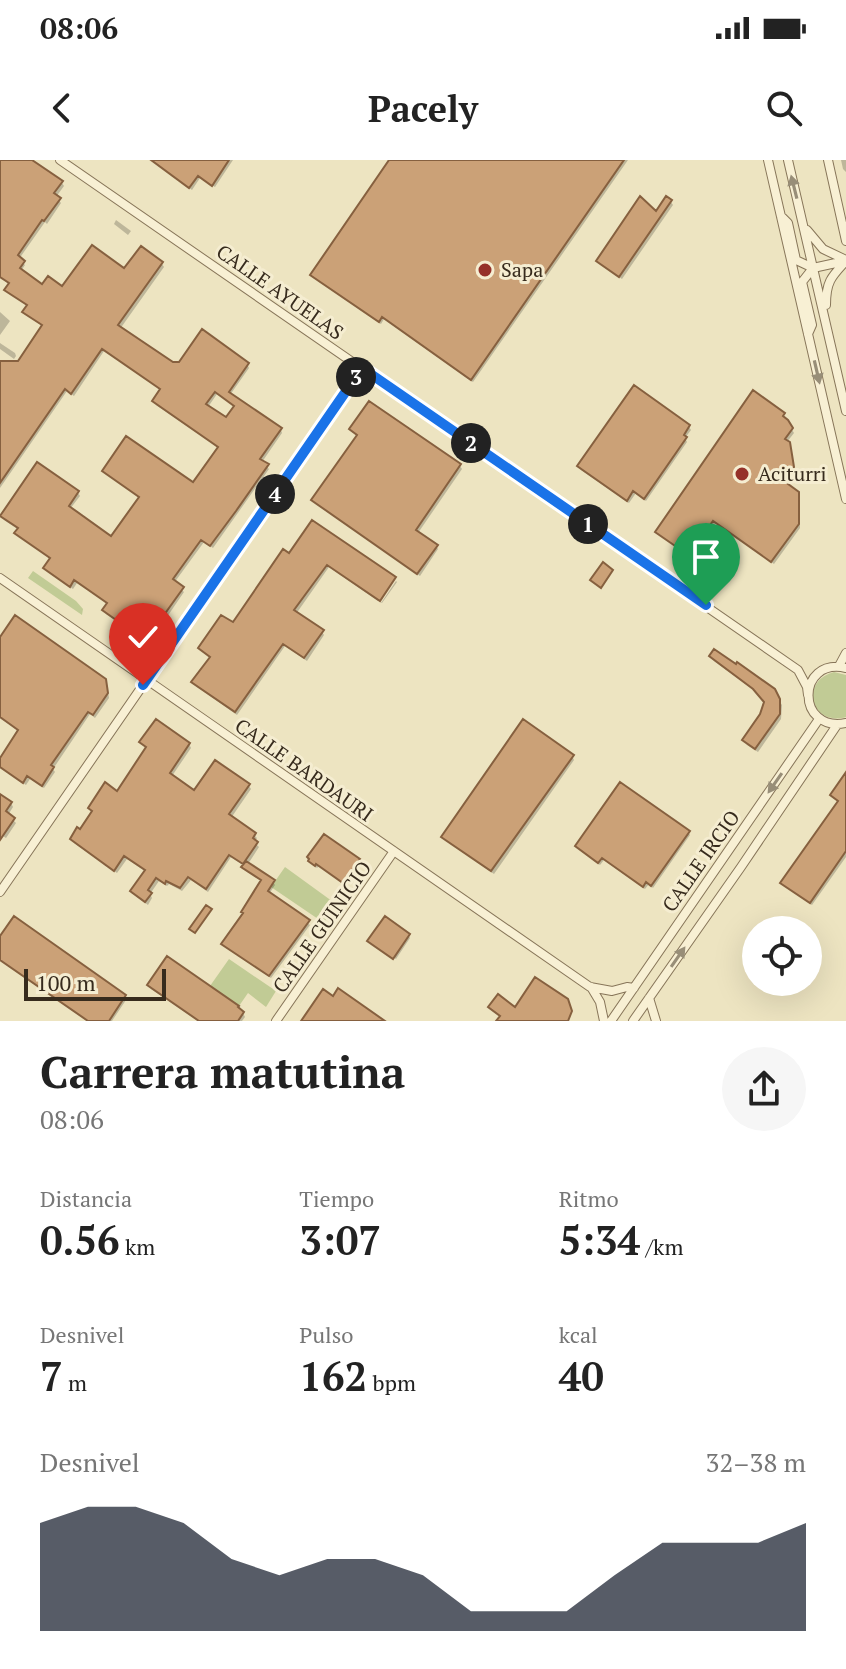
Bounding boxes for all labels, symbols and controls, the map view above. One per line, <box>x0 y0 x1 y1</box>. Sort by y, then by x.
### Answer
text: 08:06 <box>40 8 118 48</box>
text: Pacely <box>368 85 478 132</box>
icon: back <box>40 86 84 130</box>
icon: search <box>762 86 806 130</box>
one-way arrow <box>788 174 800 199</box>
street label: CALLE AYUELAS <box>211 238 349 345</box>
place label: Sapa <box>501 256 543 283</box>
marker: Sapa <box>476 261 494 279</box>
pin: 3 <box>336 357 376 397</box>
one-way arrow <box>811 360 824 385</box>
text: 3 <box>350 362 362 391</box>
pin: 2 <box>451 423 491 463</box>
text: 2 <box>465 428 477 457</box>
place label: Aciturri <box>758 460 827 487</box>
marker: Aciturri <box>733 465 751 483</box>
pin: 4 <box>255 474 295 514</box>
text: 4 <box>269 479 281 508</box>
pin: 1 <box>568 504 608 544</box>
text: 1 <box>582 509 594 538</box>
pin <box>672 523 740 605</box>
icon: arrive <box>684 535 728 579</box>
pin <box>109 603 177 685</box>
icon: check <box>121 615 165 659</box>
street label: CALLE BARDAURI <box>230 712 379 827</box>
one-way arrow <box>768 772 783 793</box>
street label: CALLE IRCIO <box>656 804 746 917</box>
street label: CALLE GUINICIO <box>266 855 377 998</box>
map controls <box>742 916 822 996</box>
button: locate <box>742 916 822 996</box>
one-way arrow <box>670 947 685 968</box>
scale bar <box>24 965 166 1001</box>
text: 100 m <box>36 968 96 997</box>
text: Carrera matutina <box>40 1042 405 1101</box>
button: share <box>722 1047 806 1131</box>
text: 08:06 <box>40 1102 104 1136</box>
text: Distancia <box>40 1184 132 1213</box>
text: Tiempo <box>299 1184 374 1213</box>
text: Ritmo <box>559 1184 619 1213</box>
text: 0.56 <box>40 1213 120 1266</box>
text: 3:07 <box>299 1213 381 1266</box>
text: 5:34 <box>559 1213 640 1266</box>
text: km <box>120 1232 155 1261</box>
text: /km <box>640 1232 683 1261</box>
text: Desnivel <box>40 1320 124 1349</box>
text: Pulso <box>299 1320 353 1349</box>
text: kcal <box>559 1320 598 1349</box>
text: 7 <box>40 1349 63 1402</box>
text: 162 <box>299 1349 367 1402</box>
text: 40 <box>559 1349 604 1402</box>
text: m <box>63 1368 87 1397</box>
text: bpm <box>367 1368 416 1397</box>
text: Desnivel <box>40 1445 140 1479</box>
text: 32–38 m <box>706 1445 806 1479</box>

